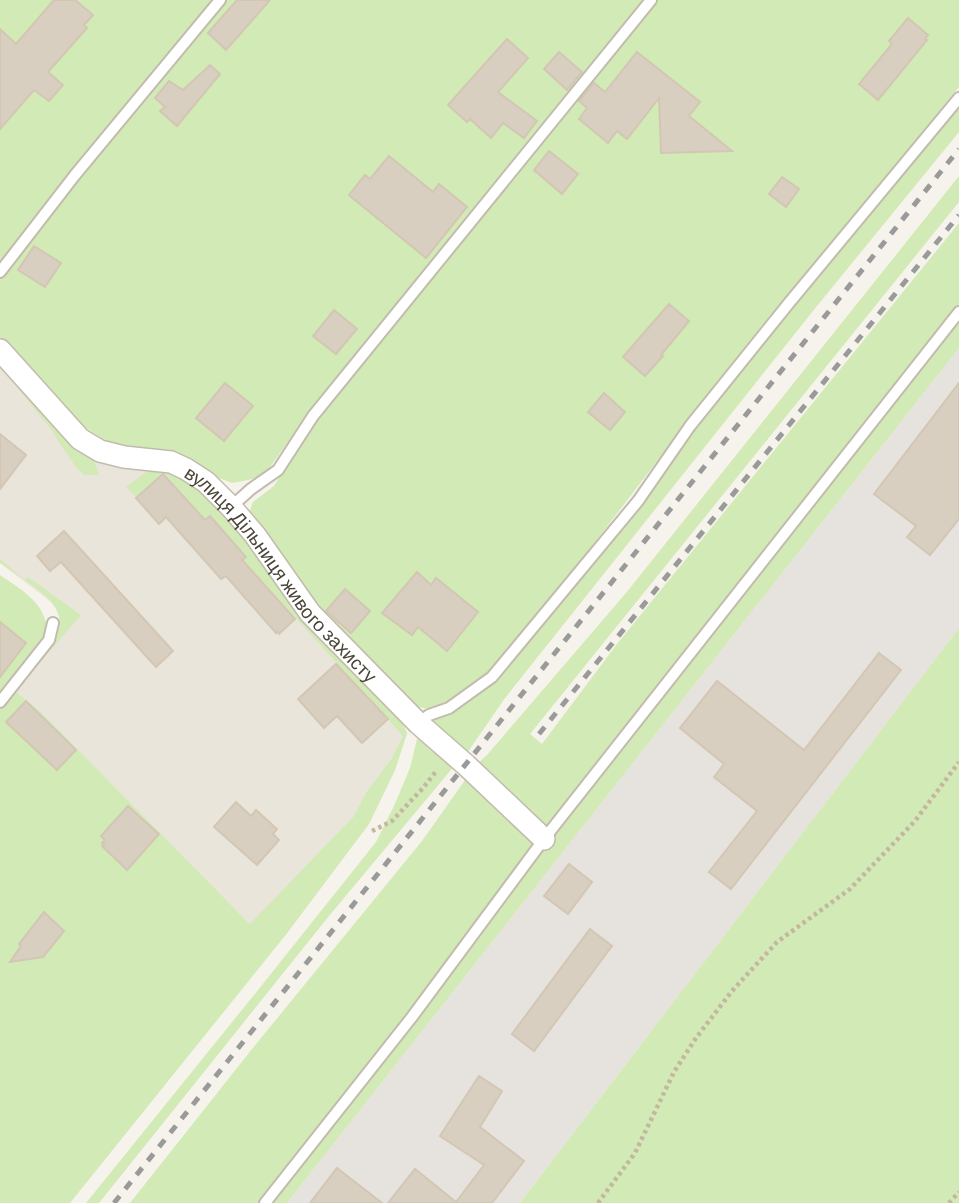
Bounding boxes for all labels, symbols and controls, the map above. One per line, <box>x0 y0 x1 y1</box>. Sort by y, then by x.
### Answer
street label: вулиця Дільниця живого захисту <box>181 460 383 687</box>

